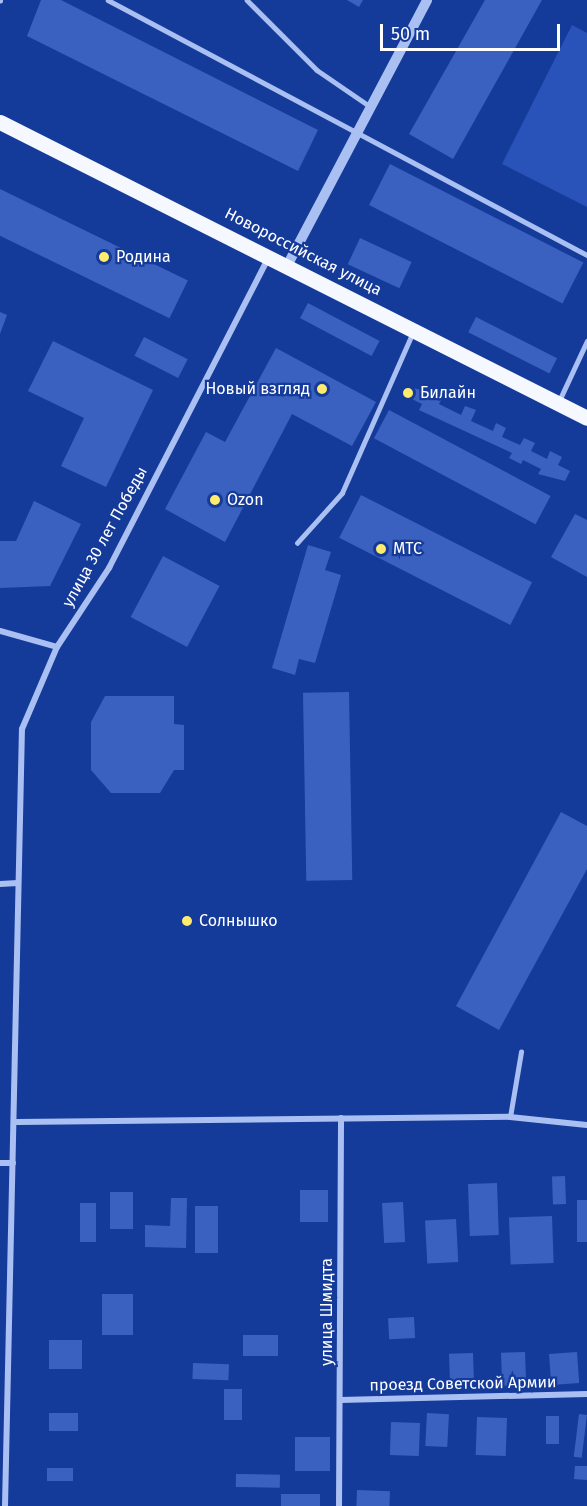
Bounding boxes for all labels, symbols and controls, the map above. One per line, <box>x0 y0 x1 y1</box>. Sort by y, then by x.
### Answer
scale bar <box>383 12 563 50</box>
text: 50 m <box>391 23 430 45</box>
street label: Новороссийская улица <box>221 204 385 300</box>
place label: Родина <box>116 247 171 267</box>
marker: Родина <box>97 250 111 264</box>
place label: Новый взгляд <box>205 379 310 399</box>
marker: Новый взгляд <box>315 382 329 396</box>
place label: Билайн <box>420 383 476 403</box>
marker: Билайн <box>401 386 415 400</box>
street label: улица 30 лет Победы <box>58 463 152 611</box>
place label: Ozon <box>227 490 264 510</box>
marker: Ozon <box>208 493 222 507</box>
place label: МТС <box>393 539 422 559</box>
marker: МТС <box>374 542 388 556</box>
place label: Солнышко <box>199 911 278 931</box>
marker: Солнышко <box>180 914 194 928</box>
street label: улица Шмидта <box>317 1258 337 1366</box>
street label: проезд Советской Армии <box>369 1373 557 1395</box>

